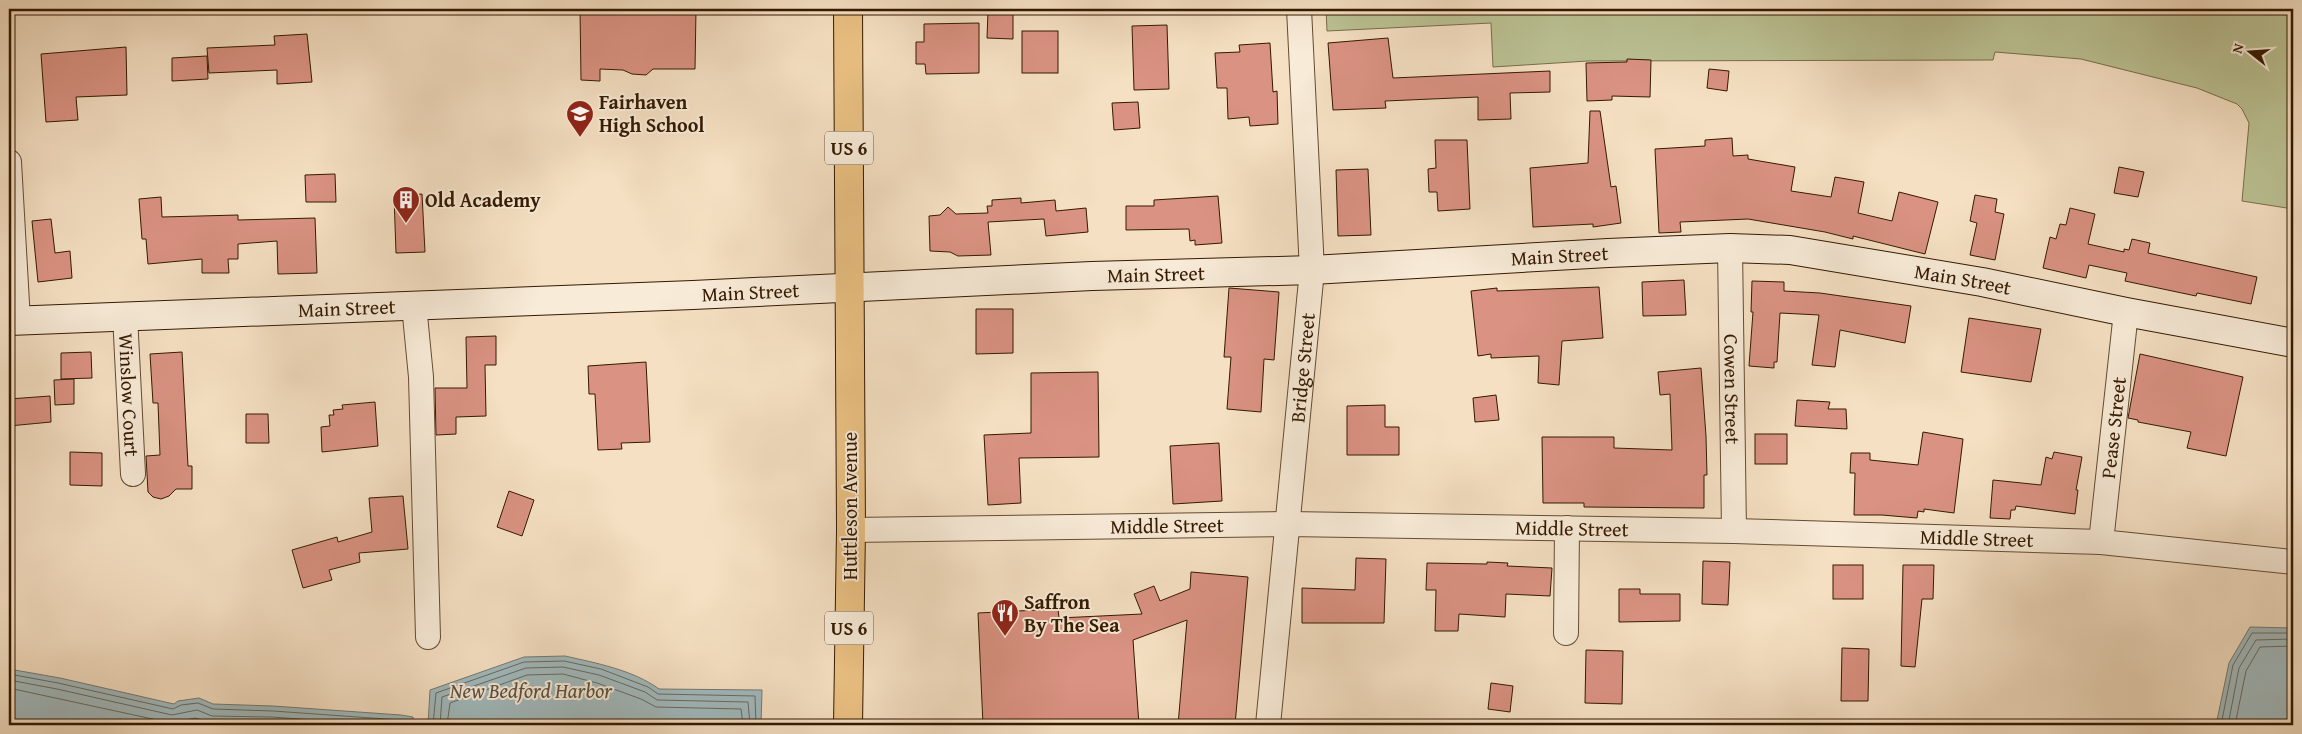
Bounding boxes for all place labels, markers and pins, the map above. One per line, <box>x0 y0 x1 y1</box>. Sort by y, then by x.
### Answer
place label: Fairhaven High School <box>599 87 705 139</box>
school or university icon: Fairhaven High School <box>565 99 595 138</box>
building icon: Old Academy <box>391 185 421 224</box>
place label: Old Academy <box>425 185 541 214</box>
place label: Saffron By The Sea <box>1024 587 1120 639</box>
restaurant icon: Saffron By The Sea <box>990 598 1020 637</box>

